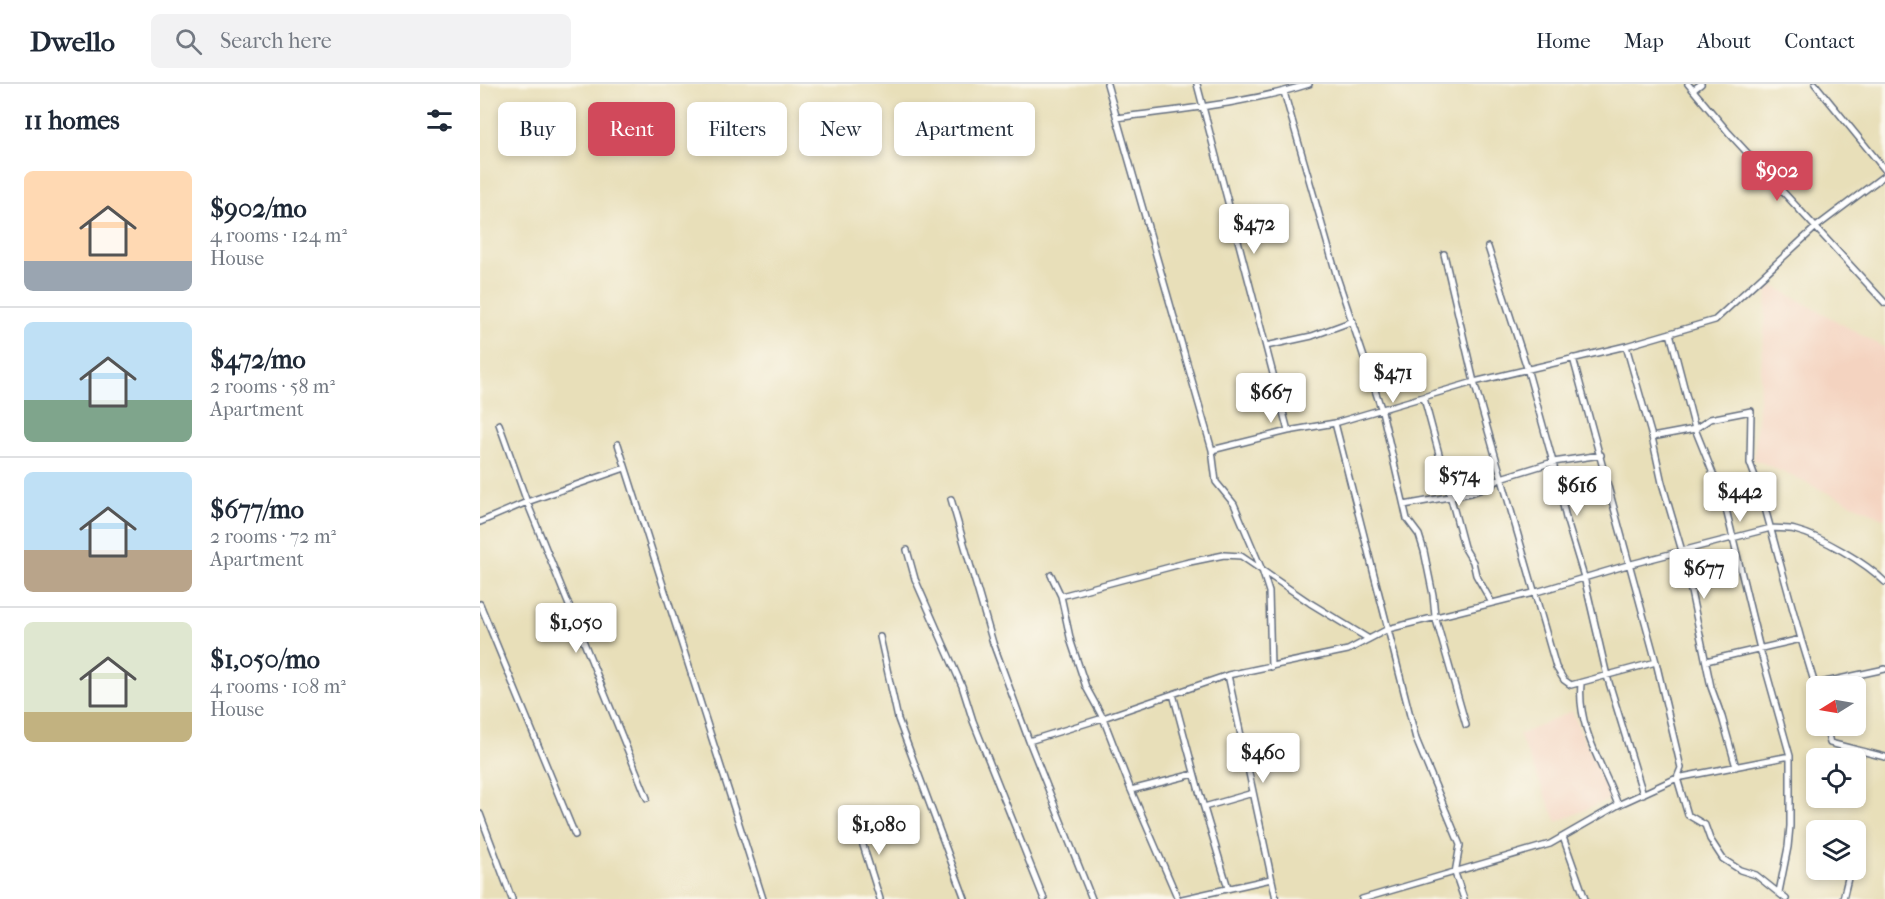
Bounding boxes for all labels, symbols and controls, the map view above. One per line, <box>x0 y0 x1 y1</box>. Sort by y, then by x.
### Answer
search box <box>151 14 571 68</box>
text: Dwello <box>30 25 115 58</box>
icon: search <box>172 25 205 58</box>
text: Search here <box>220 28 332 54</box>
text: Home <box>1536 29 1591 53</box>
text: Map <box>1624 29 1664 53</box>
text: About <box>1697 29 1751 53</box>
text: Contact <box>1784 29 1855 53</box>
chip: Buy <box>498 102 576 156</box>
chip: Rent <box>588 102 675 156</box>
chip: Filters <box>687 102 787 156</box>
chip: New <box>799 102 882 156</box>
chip: Apartment <box>894 102 1035 156</box>
icon: filters <box>423 104 456 137</box>
text: 11 homes <box>24 105 120 136</box>
pin: $902 <box>1741 151 1813 202</box>
text: $902 <box>1756 159 1798 182</box>
text: $902/mo <box>210 193 307 224</box>
icon: home <box>72 195 144 267</box>
pin: $472 <box>1218 204 1290 255</box>
text: $472 <box>1233 212 1275 235</box>
text: 4 rooms · 124 m² <box>210 224 347 247</box>
text: House <box>210 247 264 270</box>
text: $472/mo <box>210 344 306 375</box>
icon: home <box>72 346 144 418</box>
pin: $471 <box>1357 353 1429 404</box>
text: $471 <box>1373 361 1413 384</box>
pin: $667 <box>1235 373 1307 424</box>
text: 2 rooms · 58 m² <box>210 375 335 398</box>
text: $667 <box>1250 381 1292 404</box>
text: Apartment <box>210 398 304 421</box>
pin: $574 <box>1423 456 1495 507</box>
text: $574 <box>1439 464 1479 487</box>
pin: $616 <box>1541 466 1613 517</box>
pin: $442 <box>1704 472 1776 523</box>
text: $616 <box>1557 474 1597 497</box>
text: $442 <box>1717 480 1763 503</box>
text: $677/mo <box>210 494 304 525</box>
icon: home <box>72 496 144 568</box>
text: 2 rooms · 72 m² <box>210 525 336 548</box>
text: Apartment <box>210 548 304 571</box>
pin: $677 <box>1668 549 1740 600</box>
text: $677 <box>1684 557 1725 580</box>
pin: $1,050 <box>527 603 625 654</box>
text: $1,050 <box>550 611 602 634</box>
text: $1,050/mo <box>210 644 320 675</box>
icon: home <box>72 646 144 718</box>
text: 4 rooms · 108 m² <box>210 675 346 698</box>
north arrow <box>1806 676 1866 736</box>
map controls <box>1806 676 1866 880</box>
text: House <box>210 698 264 721</box>
pin: $460 <box>1227 733 1299 784</box>
text: $460 <box>1241 741 1285 764</box>
button: locate <box>1806 748 1866 808</box>
pin: $1,080 <box>830 805 928 856</box>
text: $1,080 <box>852 813 906 836</box>
button: layers <box>1806 820 1866 880</box>

